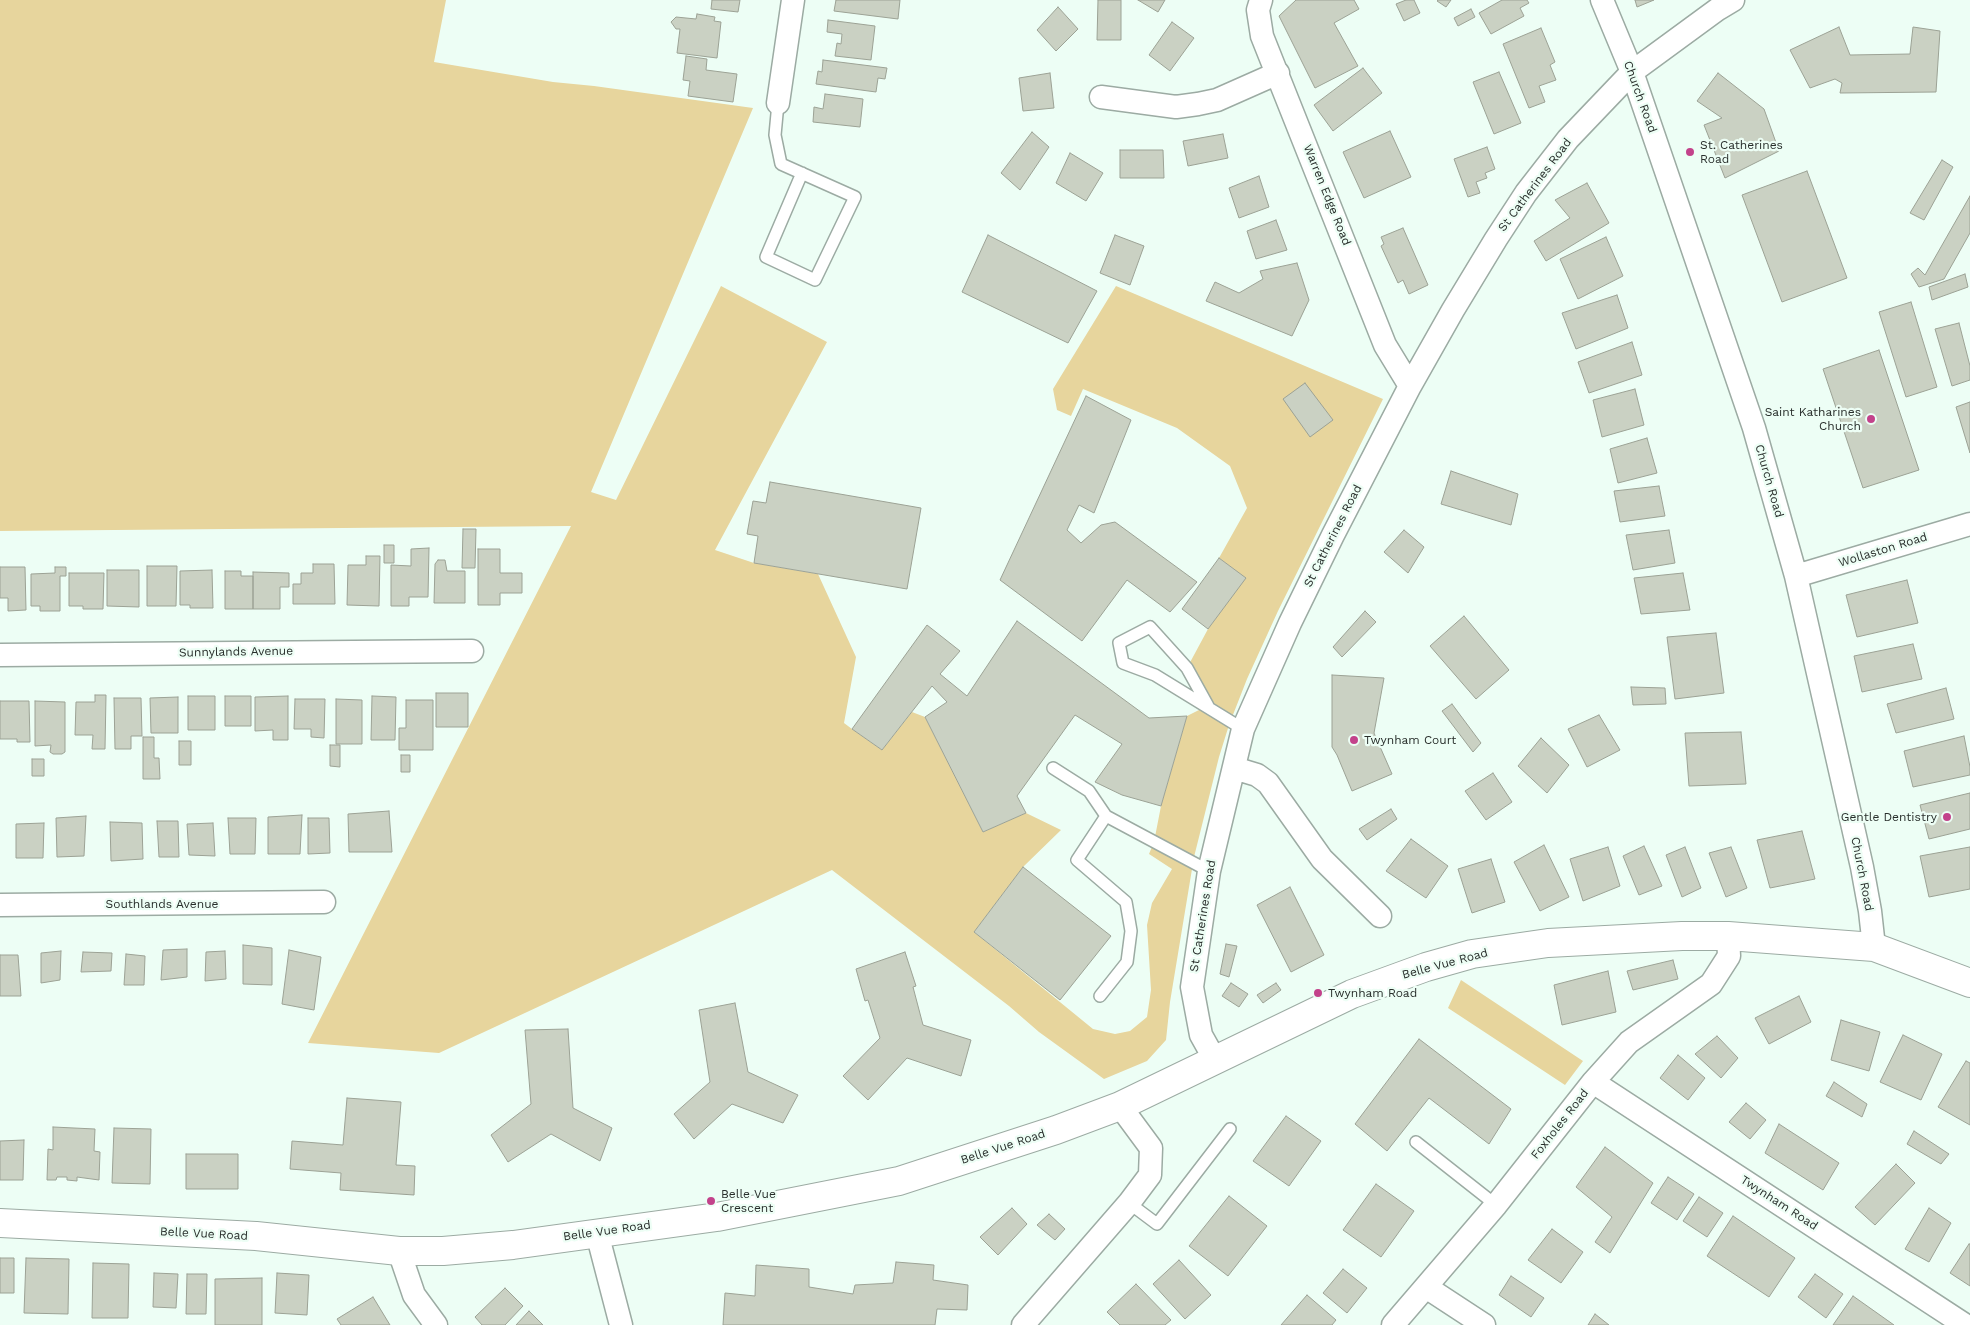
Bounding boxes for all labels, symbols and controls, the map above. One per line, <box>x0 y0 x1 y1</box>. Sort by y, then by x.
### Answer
street label: Church Road <box>1620 59 1660 135</box>
street label: St Catherines Road <box>1495 135 1575 235</box>
place label: St. Catherines Road <box>1700 138 1783 166</box>
street label: Warren Edge Road <box>1300 142 1354 248</box>
marker: St. Catherines Road <box>1684 146 1696 158</box>
place label: Saint Katharines Church <box>1765 405 1861 433</box>
marker: Saint Katharines Church <box>1865 413 1877 425</box>
street label: Church Road <box>1752 443 1786 519</box>
street label: St Catherines Road <box>1301 482 1365 590</box>
street label: Wollaston Road <box>1837 530 1929 570</box>
street label: Sunnylands Avenue <box>179 644 293 660</box>
place label: Twynham Court <box>1364 733 1456 747</box>
marker: Twynham Court <box>1348 734 1360 746</box>
place label: Gentle Dentistry <box>1841 810 1937 824</box>
marker: Gentle Dentistry <box>1941 811 1953 823</box>
street label: Church Road <box>1848 836 1876 912</box>
street label: St Catherines Road <box>1187 859 1219 973</box>
street label: Southlands Avenue <box>105 897 219 911</box>
street label: Belle Vue Road <box>1401 946 1489 982</box>
place label: Twynham Road <box>1328 986 1417 1000</box>
marker: Twynham Road <box>1312 987 1324 999</box>
street label: Foxholes Road <box>1528 1086 1592 1162</box>
street label: Belle Vue Road <box>959 1127 1047 1167</box>
street label: Twynham Road <box>1738 1173 1820 1233</box>
place label: Belle Vue Crescent <box>721 1187 776 1215</box>
marker: Belle Vue Crescent <box>705 1195 717 1207</box>
street label: Belle Vue Road <box>562 1218 652 1244</box>
street label: Belle Vue Road <box>160 1225 248 1243</box>

